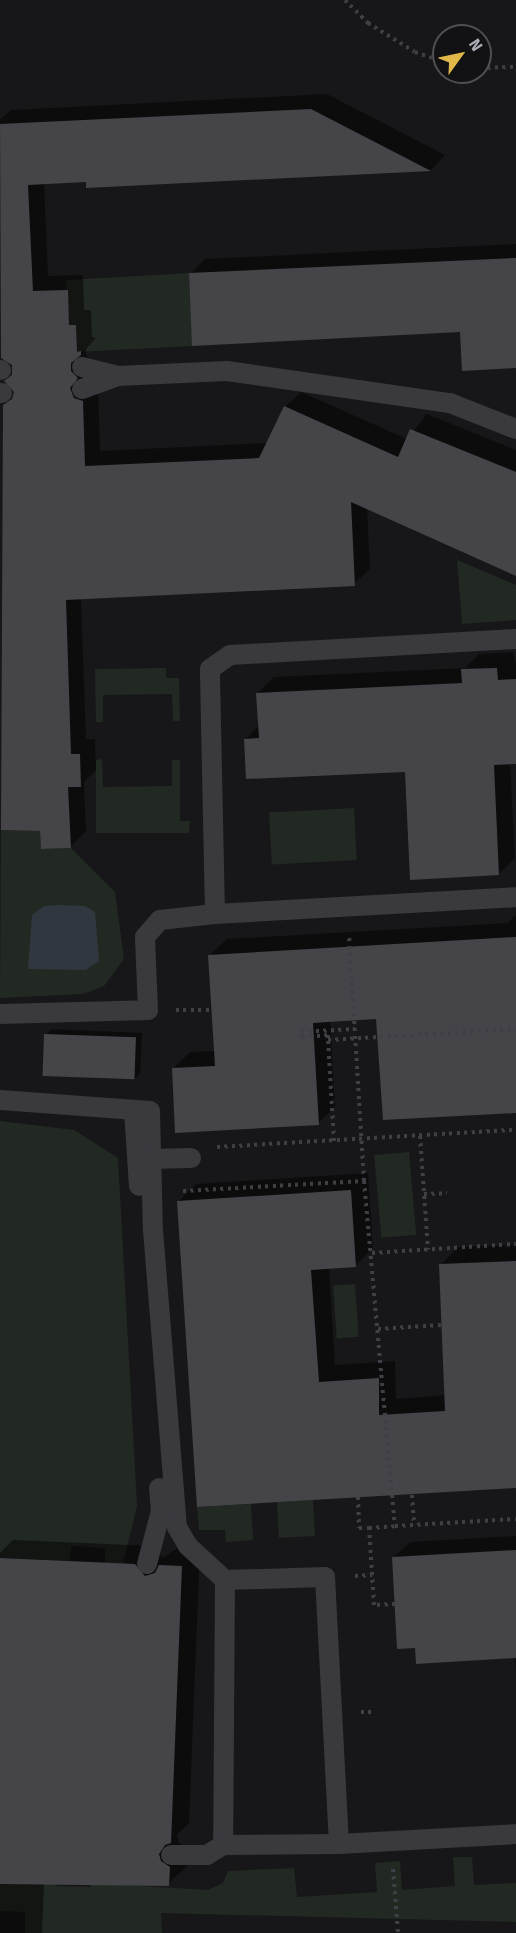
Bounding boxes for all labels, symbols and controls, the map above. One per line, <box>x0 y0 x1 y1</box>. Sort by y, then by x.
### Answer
north arrow <box>432 24 492 84</box>
text: N <box>465 35 487 55</box>

